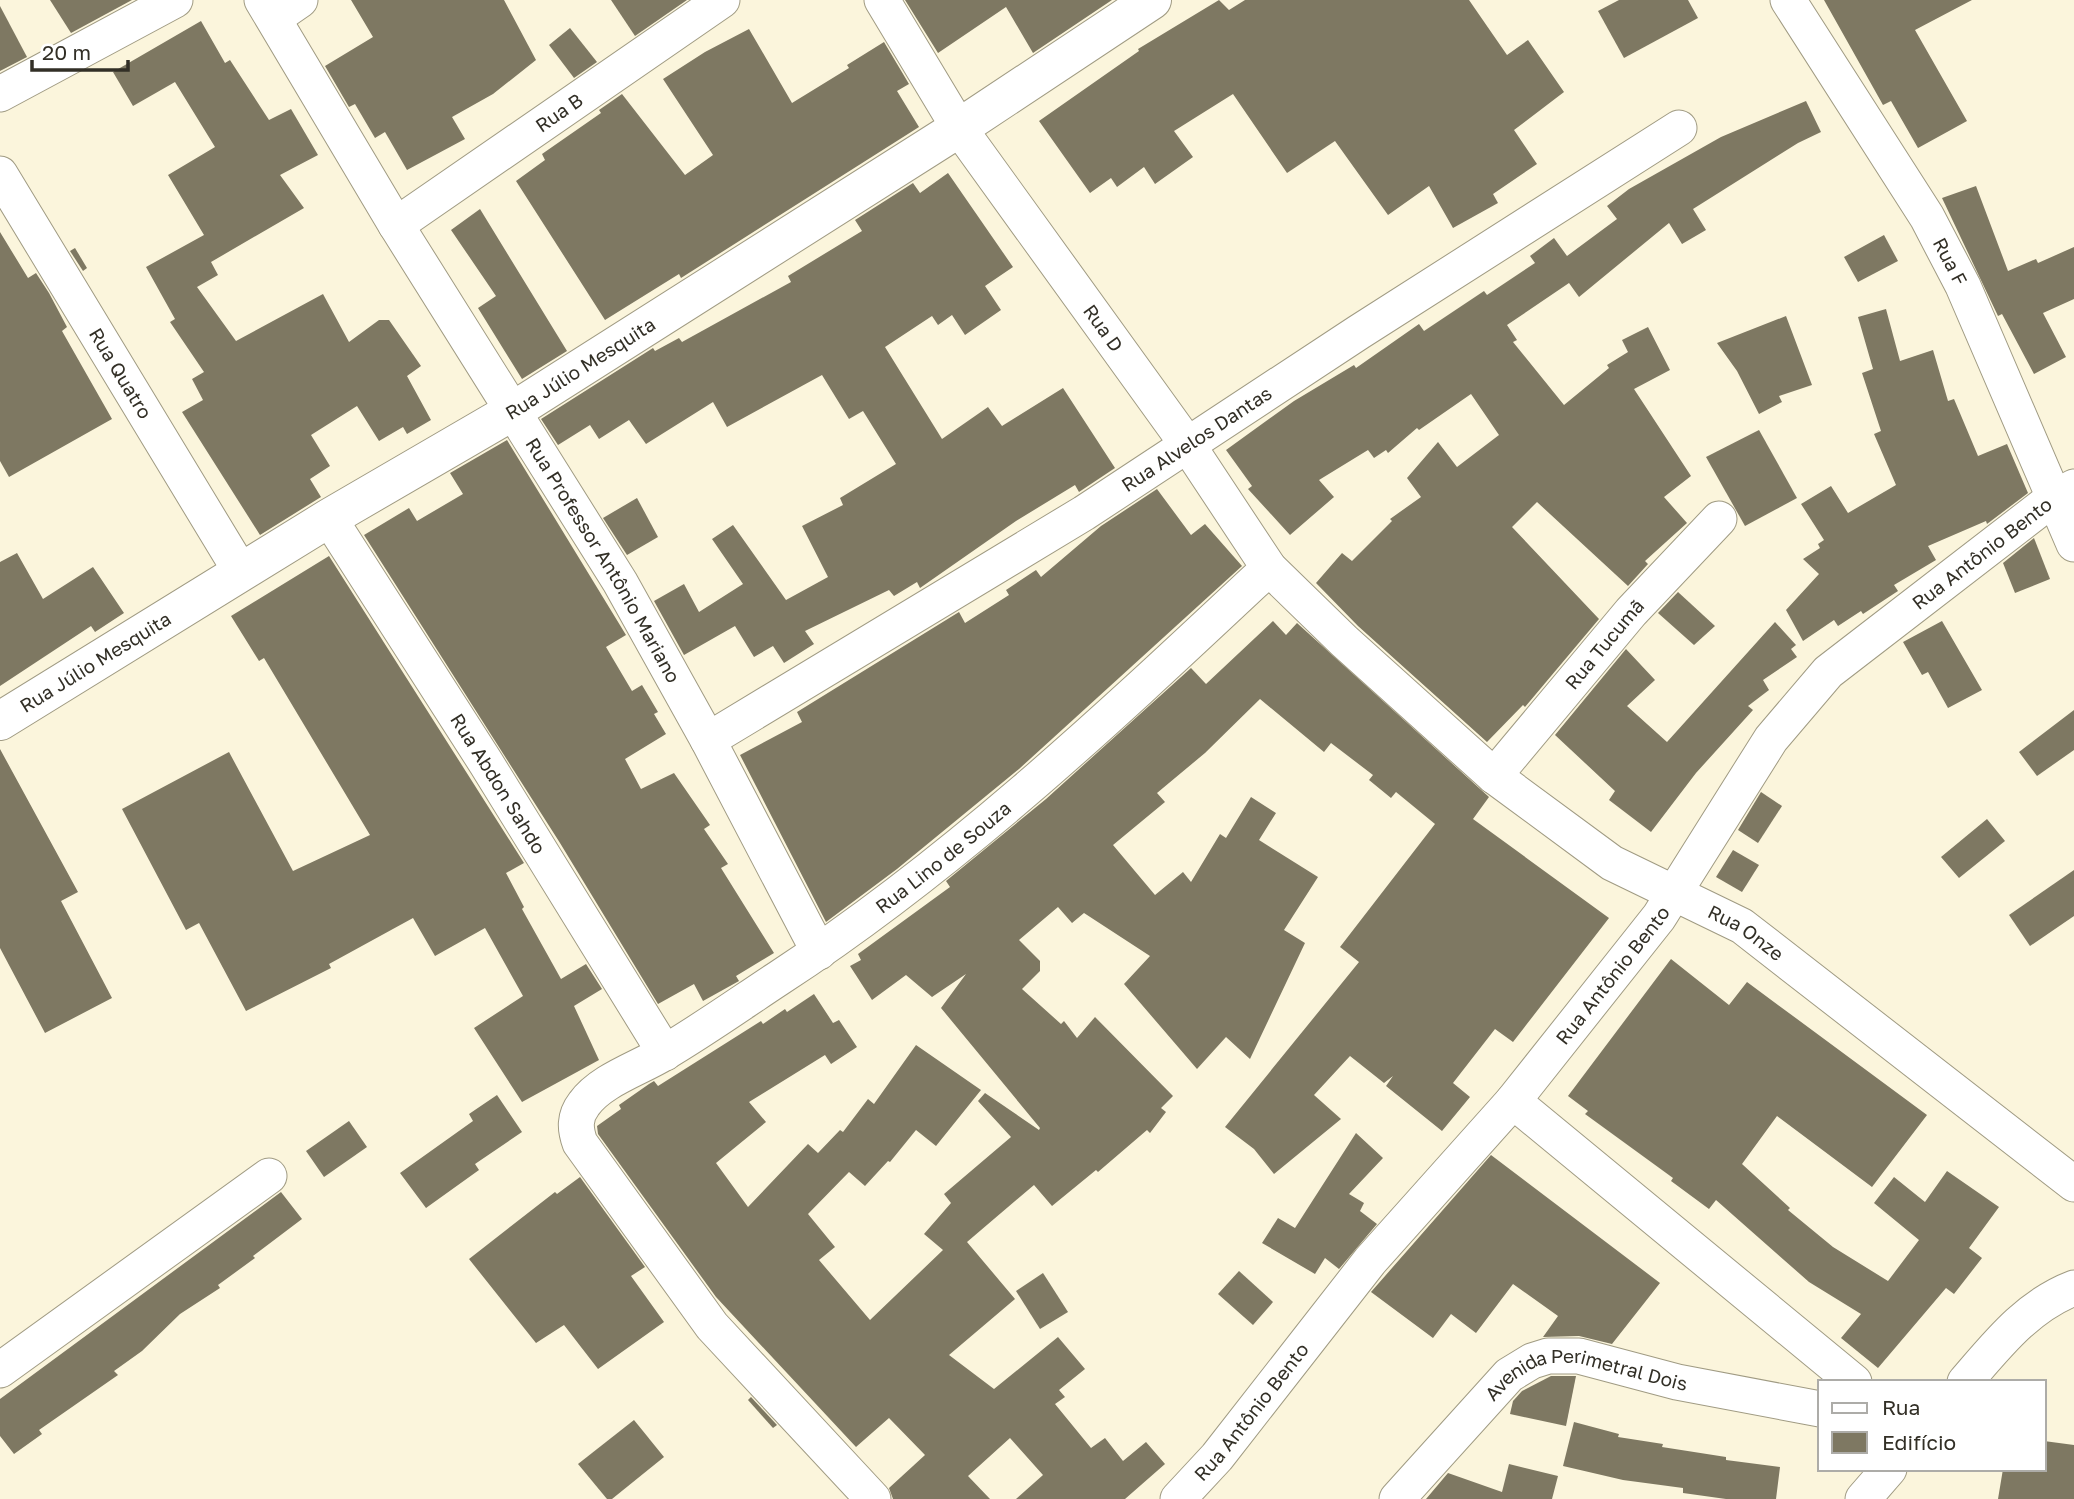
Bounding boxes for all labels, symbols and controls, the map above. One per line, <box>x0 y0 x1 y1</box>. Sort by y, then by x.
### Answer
scale bar <box>32 28 128 72</box>
text: 20 m <box>42 39 91 65</box>
street label: Rua B <box>531 88 587 136</box>
street label: Rua F <box>1929 233 1973 289</box>
street label: Rua D <box>1079 300 1129 356</box>
street label: Rua Júlio Mesquita <box>501 312 659 424</box>
street label: Rua Quatro <box>85 324 157 423</box>
street label: Rua Alvelos Dantas <box>1117 381 1276 496</box>
street label: Rua Professor Antônio Mariano <box>521 433 686 687</box>
street label: Rua Antônio Bento <box>1907 492 2056 614</box>
street label: Rua Tucumã <box>1560 594 1648 693</box>
street label: Rua Júlio Mesquita <box>15 607 175 717</box>
street label: Rua Abdon Sahdo <box>446 709 551 858</box>
street label: Rua Lino de Souza <box>871 796 1015 918</box>
street label: Rua Onze <box>1705 899 1789 965</box>
street label: Rua Antônio Bento <box>1550 902 1674 1049</box>
street label: Rua Antônio Bento <box>1189 1338 1313 1485</box>
street label: Avenida Perimetral Dois <box>1480 1344 1689 1405</box>
legend <box>1818 1380 2046 1471</box>
text: Rua <box>1882 1394 1920 1420</box>
text: Edifício <box>1882 1429 1956 1455</box>

